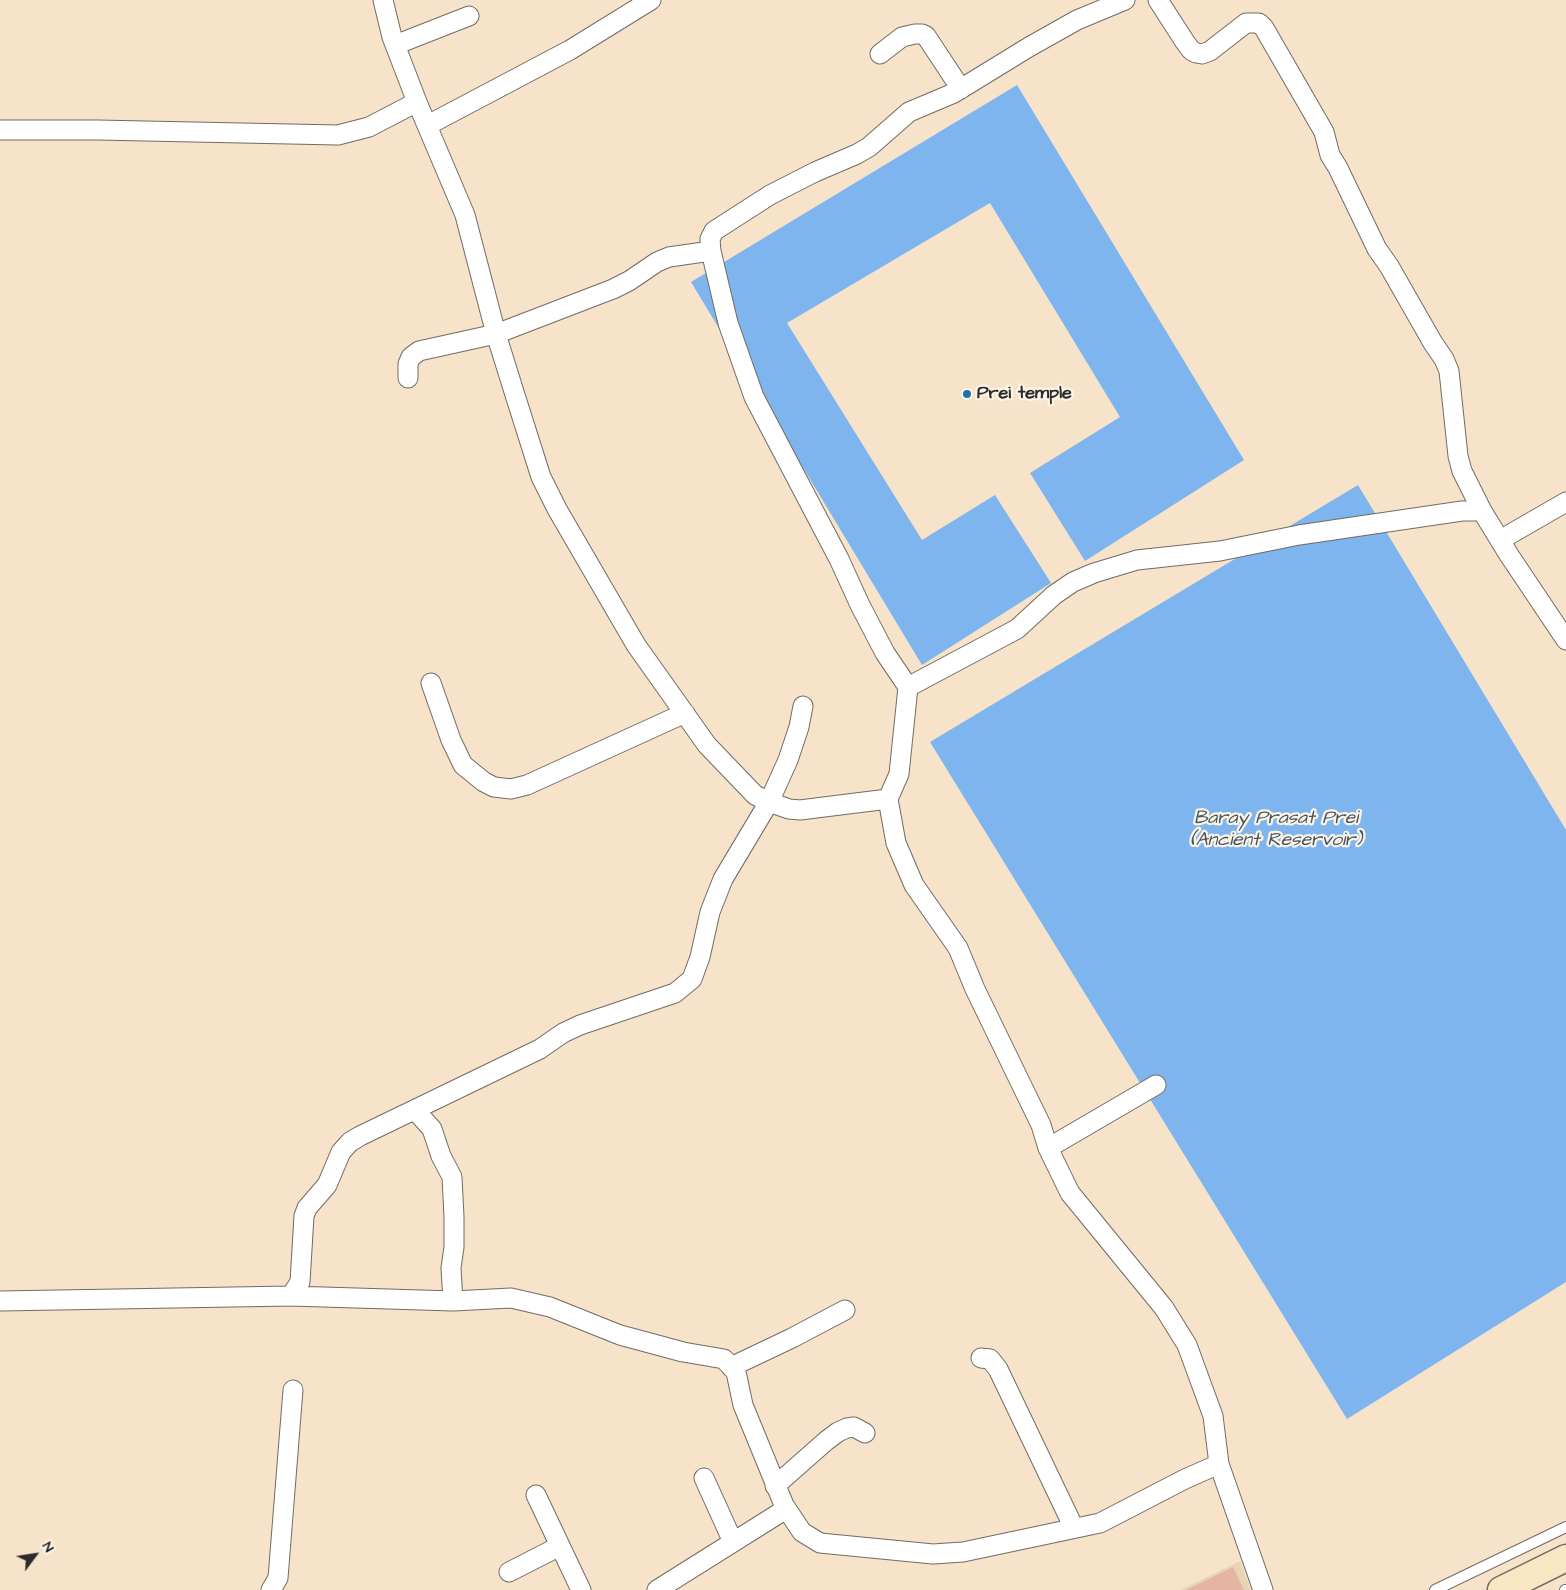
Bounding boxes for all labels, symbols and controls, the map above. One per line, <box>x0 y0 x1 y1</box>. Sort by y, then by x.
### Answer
place label: Prei temple <box>977 383 1072 405</box>
marker: Prei temple <box>961 388 973 400</box>
water label: Baray Prasat Prei (Ancient Reservoir) <box>1190 808 1362 852</box>
north arrow <box>10 1530 60 1580</box>
text: N <box>37 1538 59 1556</box>

